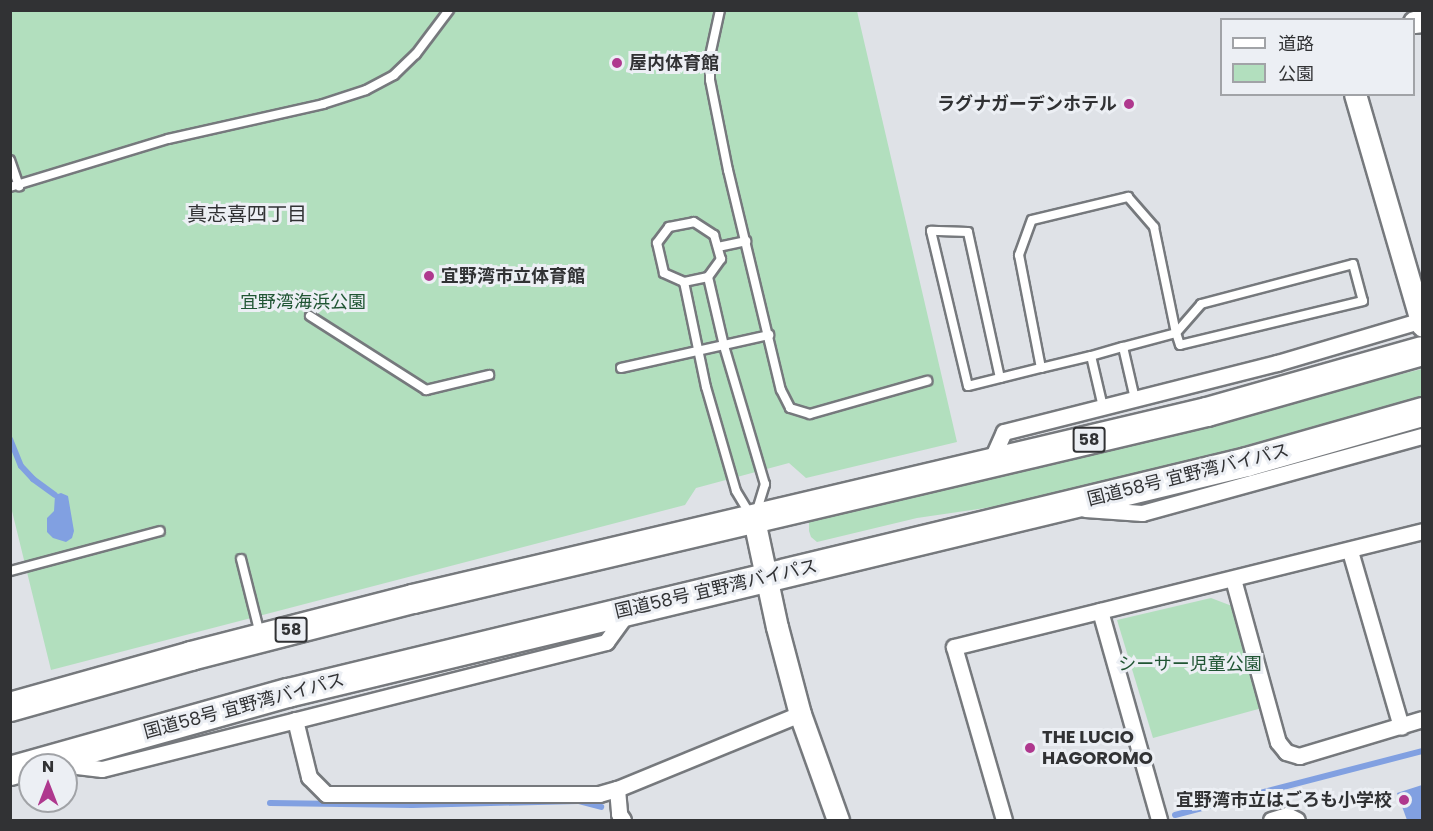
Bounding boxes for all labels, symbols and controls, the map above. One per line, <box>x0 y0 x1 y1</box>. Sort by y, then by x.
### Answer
legend <box>1220 18 1415 96</box>
text: 道路 <box>1278 31 1314 56</box>
place label: 屋内体育館 <box>629 52 719 74</box>
marker: 屋内体育館 <box>610 56 624 70</box>
text: 公園 <box>1278 61 1314 86</box>
place label: ラグナガーデンホテル <box>937 93 1117 115</box>
marker: ラグナガーデンホテル <box>1122 97 1136 111</box>
district label: 真志喜四丁目 <box>187 202 307 226</box>
place label: 宜野湾市立体育館 <box>441 265 585 287</box>
marker: 宜野湾市立体育館 <box>422 269 436 283</box>
park label: 宜野湾海浜公園 <box>240 291 366 313</box>
road number: 58 <box>1072 427 1106 453</box>
street label: 国道58号 宜野湾バイパス <box>1085 439 1291 511</box>
street label: 国道58号 宜野湾バイパス <box>612 555 820 623</box>
road number: 58 <box>274 617 308 643</box>
park label: シーサー児童公園 <box>1118 653 1262 675</box>
street label: 国道58号 宜野湾バイパス <box>141 669 347 743</box>
place label: THE LUCIO HAGOROMO <box>1042 727 1153 770</box>
marker: THE LUCIO HAGOROMO <box>1023 741 1037 755</box>
north arrow <box>18 753 78 813</box>
text: N <box>42 755 54 778</box>
place label: 宜野湾市立はごろも小学校 <box>1176 789 1392 811</box>
marker: 宜野湾市立はごろも小学校 <box>1397 793 1411 807</box>

